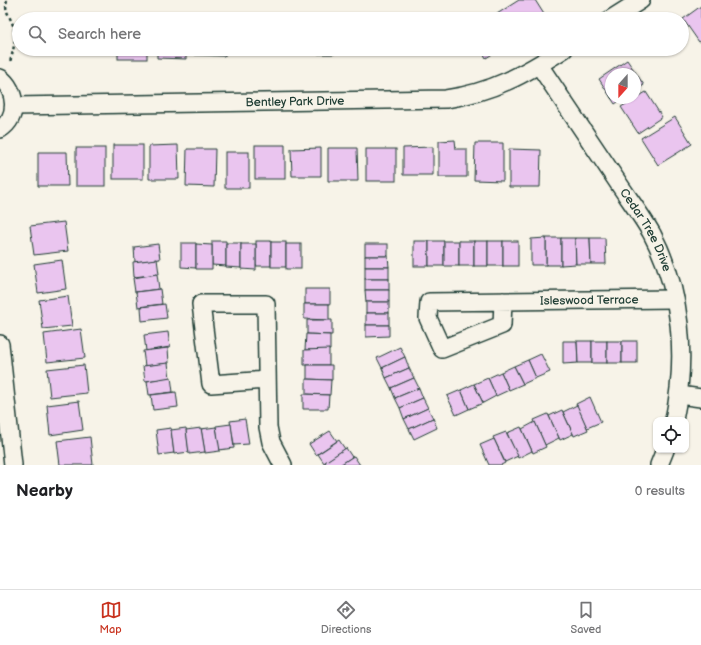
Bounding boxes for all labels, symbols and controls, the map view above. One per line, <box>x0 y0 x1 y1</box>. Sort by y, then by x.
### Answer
search box <box>12 12 689 56</box>
icon: search <box>26 23 48 45</box>
text: Search here <box>58 25 141 44</box>
north arrow <box>605 68 641 104</box>
street label: Bentley Park Drive <box>245 94 345 110</box>
street label: Cedar Tree Drive <box>616 186 674 274</box>
street label: Isleswood Terrace <box>540 292 639 309</box>
map controls <box>653 417 689 453</box>
button: locate <box>653 417 689 453</box>
text: Nearby <box>16 481 73 501</box>
text: 0 results <box>635 483 685 499</box>
tab: Map <box>100 599 122 636</box>
tab: Directions <box>321 599 371 636</box>
tab: Saved <box>571 599 601 636</box>

